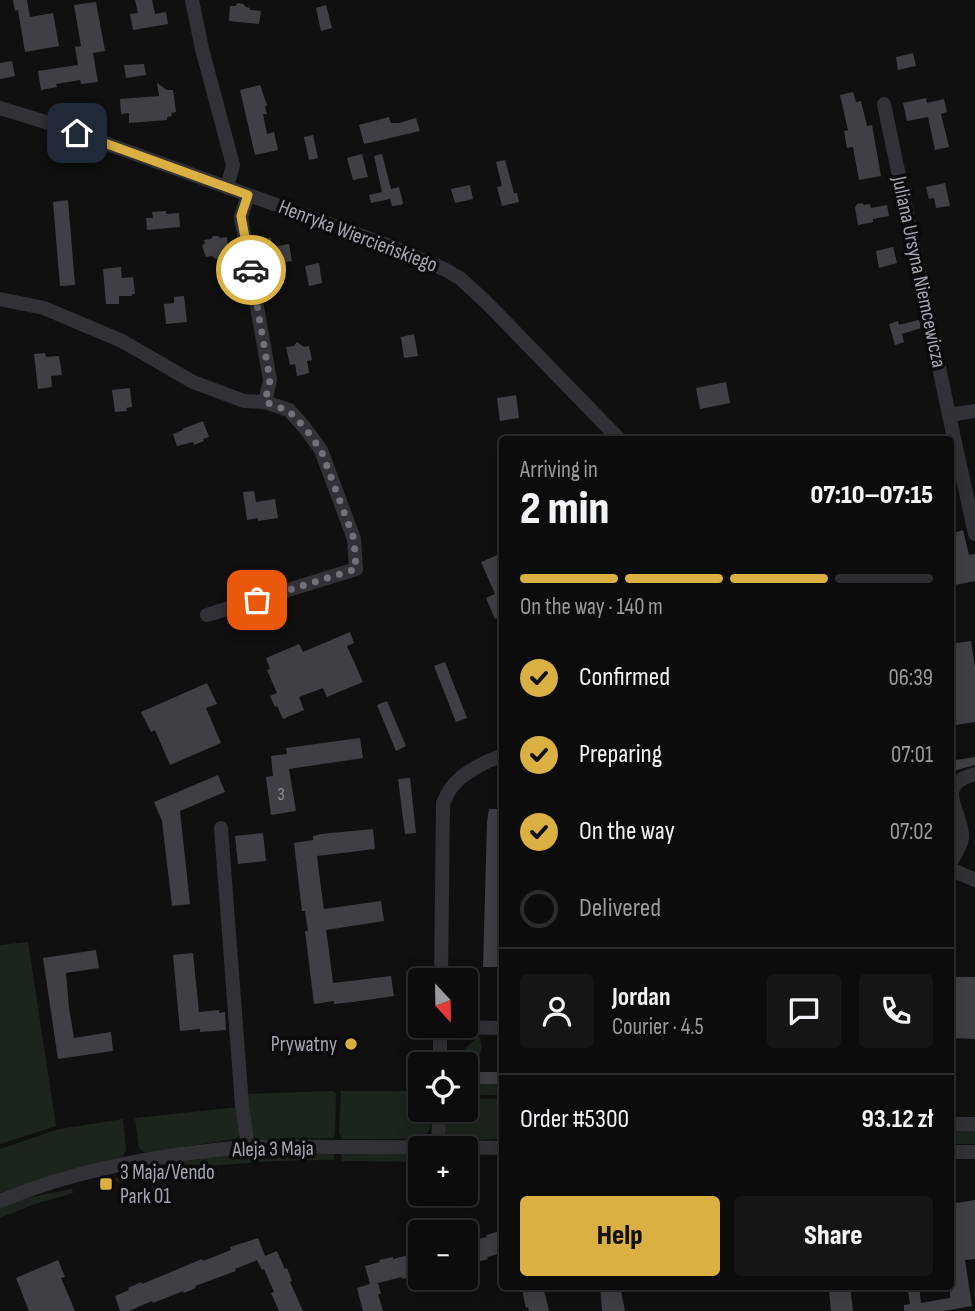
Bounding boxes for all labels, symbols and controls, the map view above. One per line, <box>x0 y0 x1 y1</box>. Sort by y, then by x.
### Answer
pin <box>47 103 107 163</box>
icon: home <box>58 114 96 152</box>
street label: Juliana Ursyna Niemcewicza <box>886 173 951 370</box>
street label: Henryka Wiercieńskiego <box>275 194 441 278</box>
courier <box>216 235 286 305</box>
icon: car <box>232 251 270 289</box>
text: Arriving in <box>520 456 598 484</box>
text: 07:10–07:15 <box>810 480 933 511</box>
text: 2 min <box>520 482 609 537</box>
pin <box>227 570 287 630</box>
icon: bag <box>238 581 276 619</box>
text: On the way · 140 m <box>520 593 663 621</box>
icon: check <box>520 659 558 697</box>
text: Confirmed <box>579 662 670 693</box>
text: 06:39 <box>888 664 933 692</box>
icon: check <box>520 736 558 774</box>
text: Preparing <box>579 739 662 770</box>
text: 07:01 <box>891 741 933 769</box>
house number: 3 <box>277 784 285 805</box>
icon: check <box>520 813 558 851</box>
text: On the way <box>579 816 675 847</box>
text: 07:02 <box>890 818 933 846</box>
text: Delivered <box>579 893 661 924</box>
north arrow <box>408 968 478 1038</box>
map controls <box>408 968 478 1290</box>
button: person <box>520 974 594 1048</box>
button: chat <box>767 974 841 1048</box>
button: phone <box>859 974 933 1048</box>
text: Jordan <box>612 982 670 1013</box>
text: Courier · 4.5 <box>612 1013 704 1041</box>
place label: Prywatny <box>271 1032 337 1057</box>
marker: Prywatny <box>343 1036 359 1052</box>
button: locate <box>408 1052 478 1122</box>
text: Order #5300 <box>520 1104 629 1135</box>
text: 93.12 zł <box>862 1104 933 1135</box>
street label: Aleja 3 Maja <box>231 1136 314 1162</box>
button: + <box>408 1136 478 1206</box>
place label: 3 Maja/Vendo Park 01 <box>120 1160 215 1209</box>
marker: 3 Maja/Vendo Park 01 <box>98 1176 114 1192</box>
button: Help <box>520 1196 720 1276</box>
button: Share <box>734 1196 933 1276</box>
button: − <box>408 1220 478 1290</box>

